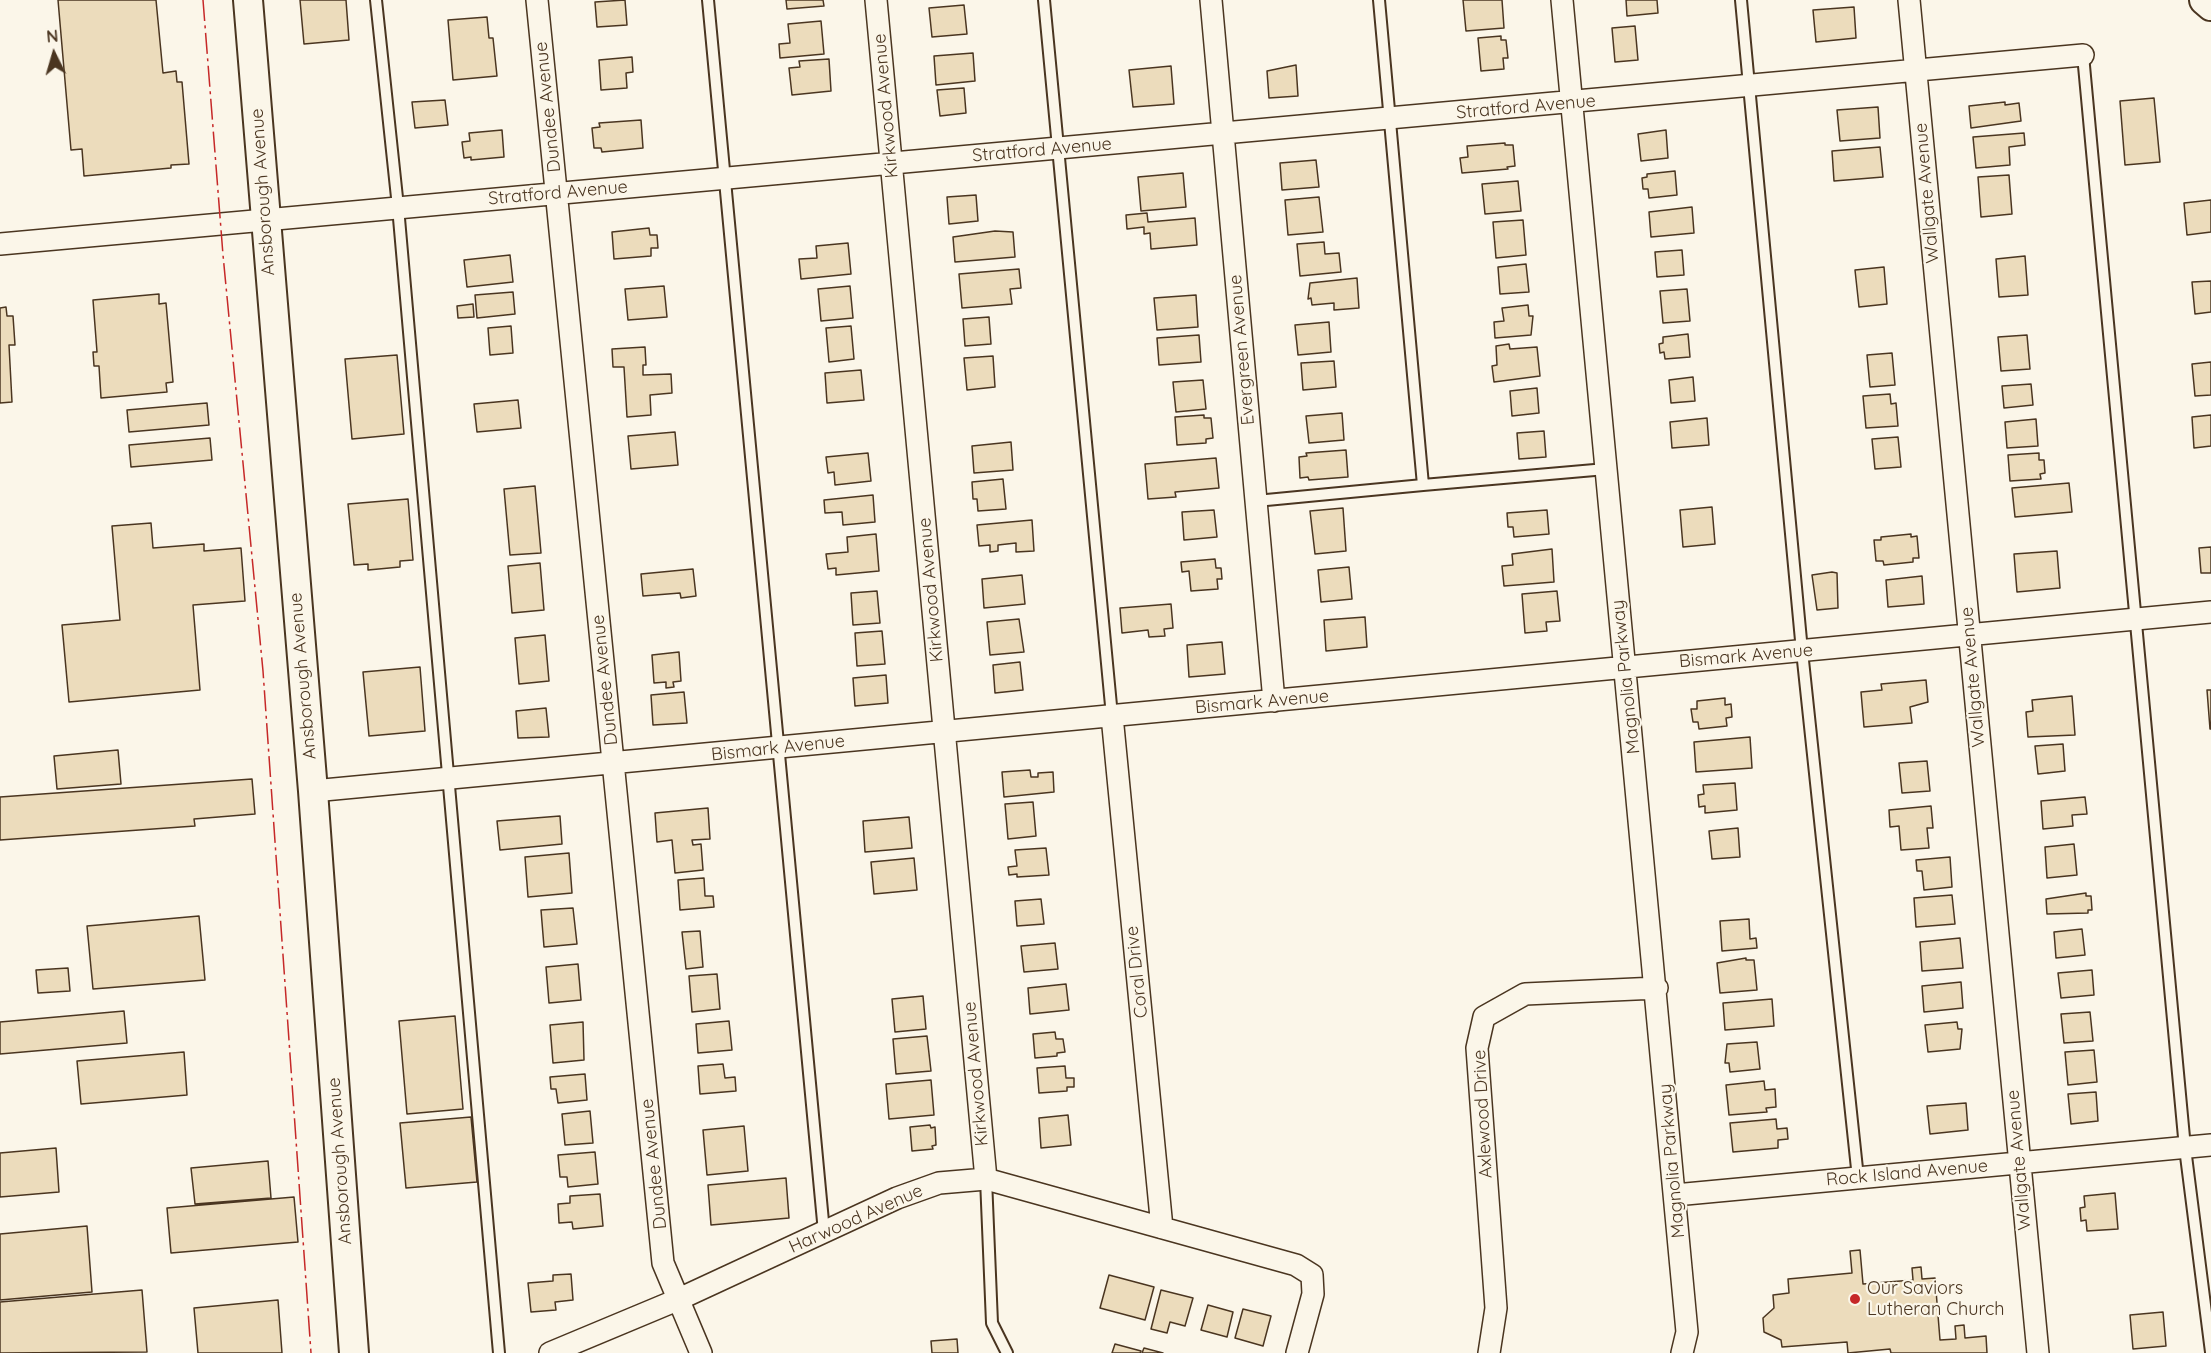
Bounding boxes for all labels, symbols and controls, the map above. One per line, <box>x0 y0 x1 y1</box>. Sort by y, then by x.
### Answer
north arrow <box>24 24 84 84</box>
text: N <box>46 26 59 47</box>
street label: Kirkwood Avenue <box>869 33 903 179</box>
street label: Dundee Avenue <box>530 41 566 173</box>
street label: Stratford Avenue <box>1455 90 1597 124</box>
street label: Ansborough Avenue <box>246 108 280 276</box>
street label: Wallgate Avenue <box>1910 122 1944 264</box>
street label: Stratford Avenue <box>971 133 1113 167</box>
street label: Stratford Avenue <box>487 176 629 210</box>
street label: Evergreen Avenue <box>1225 274 1259 426</box>
street label: Kirkwood Avenue <box>914 517 948 663</box>
street label: Ansborough Avenue <box>285 592 321 760</box>
street label: Magnolia Parkway <box>1607 599 1645 755</box>
street label: Wallgate Avenue <box>1956 606 1990 748</box>
street label: Dundee Avenue <box>587 614 623 746</box>
street label: Bismark Avenue <box>1678 639 1814 673</box>
street label: Bismark Avenue <box>1194 685 1330 719</box>
street label: Bismark Avenue <box>710 730 846 766</box>
street label: Coral Drive <box>1121 925 1153 1019</box>
street label: Kirkwood Avenue <box>959 1001 993 1147</box>
street label: Axlewood Drive <box>1469 1049 1497 1179</box>
street label: Ansborough Avenue <box>323 1077 357 1245</box>
street label: Magnolia Parkway <box>1654 1083 1690 1239</box>
street label: Wallgate Avenue <box>2002 1089 2036 1231</box>
street label: Dundee Avenue <box>636 1098 672 1230</box>
street label: Rock Island Avenue <box>1825 1155 1989 1191</box>
street label: Harwood Avenue <box>786 1180 926 1258</box>
place label: Our Saviors Lutheran Church <box>1867 1278 2005 1320</box>
marker: Our Saviors Lutheran Church <box>1848 1292 1862 1306</box>

